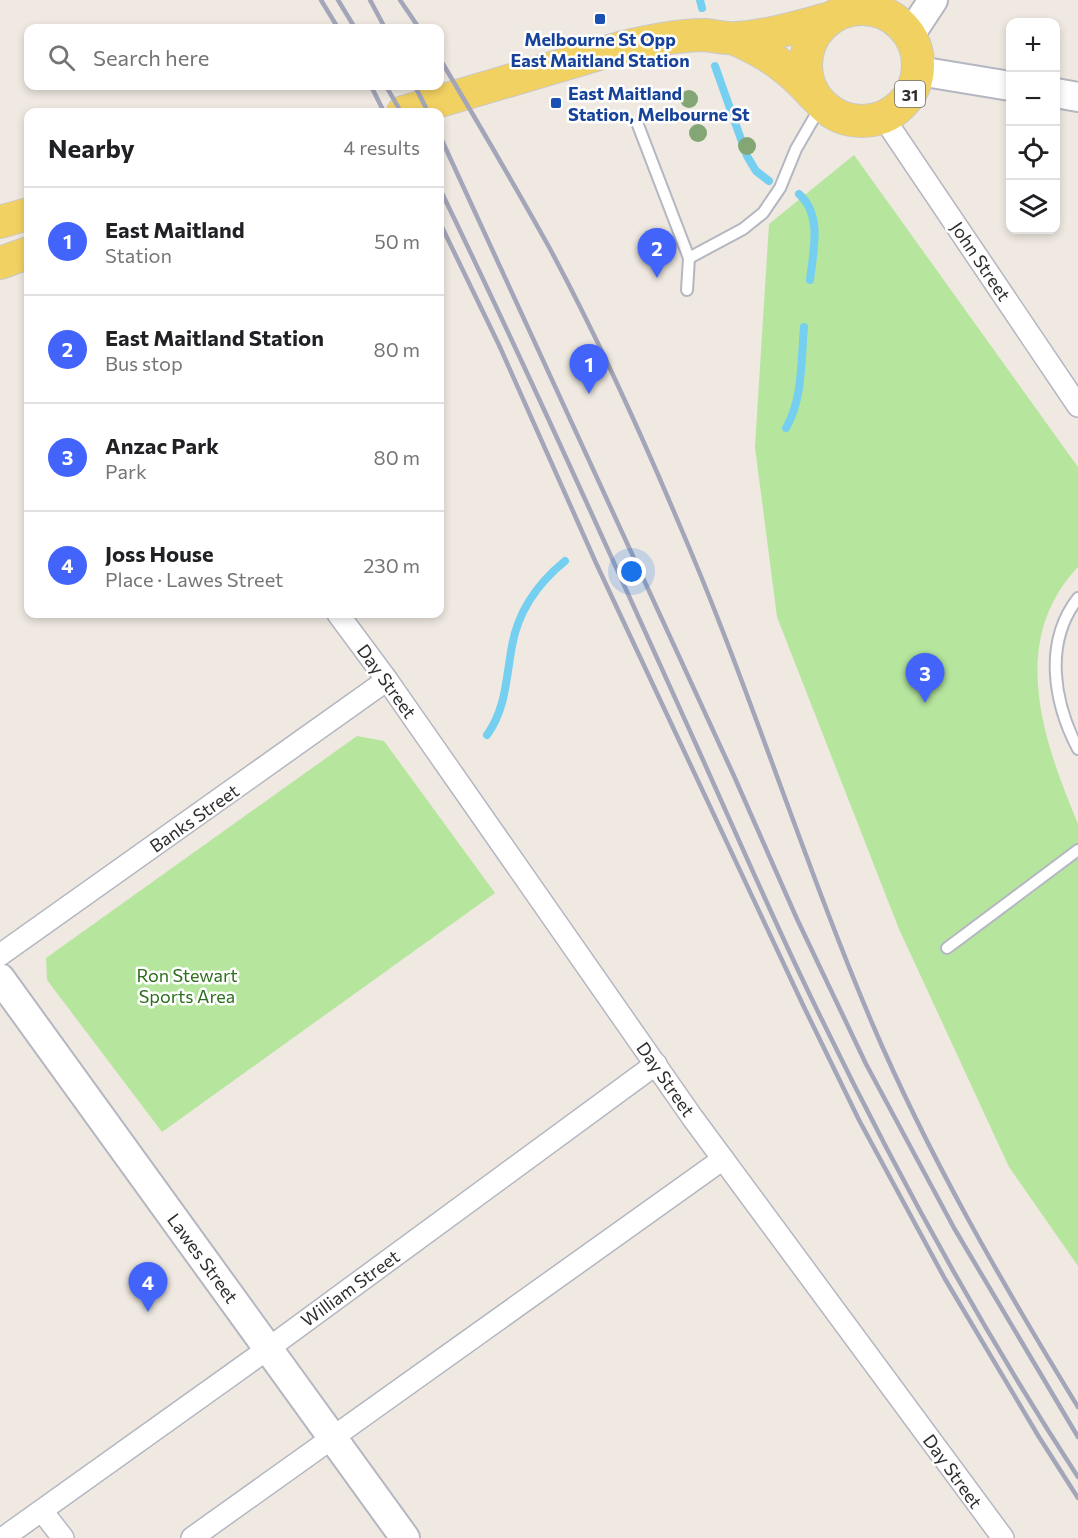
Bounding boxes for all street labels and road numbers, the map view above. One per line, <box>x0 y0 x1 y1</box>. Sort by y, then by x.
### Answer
road number: 31 <box>895 81 925 107</box>
street label: John Street <box>946 217 1016 305</box>
street label: Day Street <box>353 640 421 722</box>
street label: Banks Street <box>145 779 243 857</box>
street label: Day Street <box>632 1037 700 1121</box>
street label: Lawes Street <box>163 1209 243 1307</box>
street label: William Street <box>297 1245 403 1331</box>
street label: Day Street <box>919 1430 987 1512</box>

